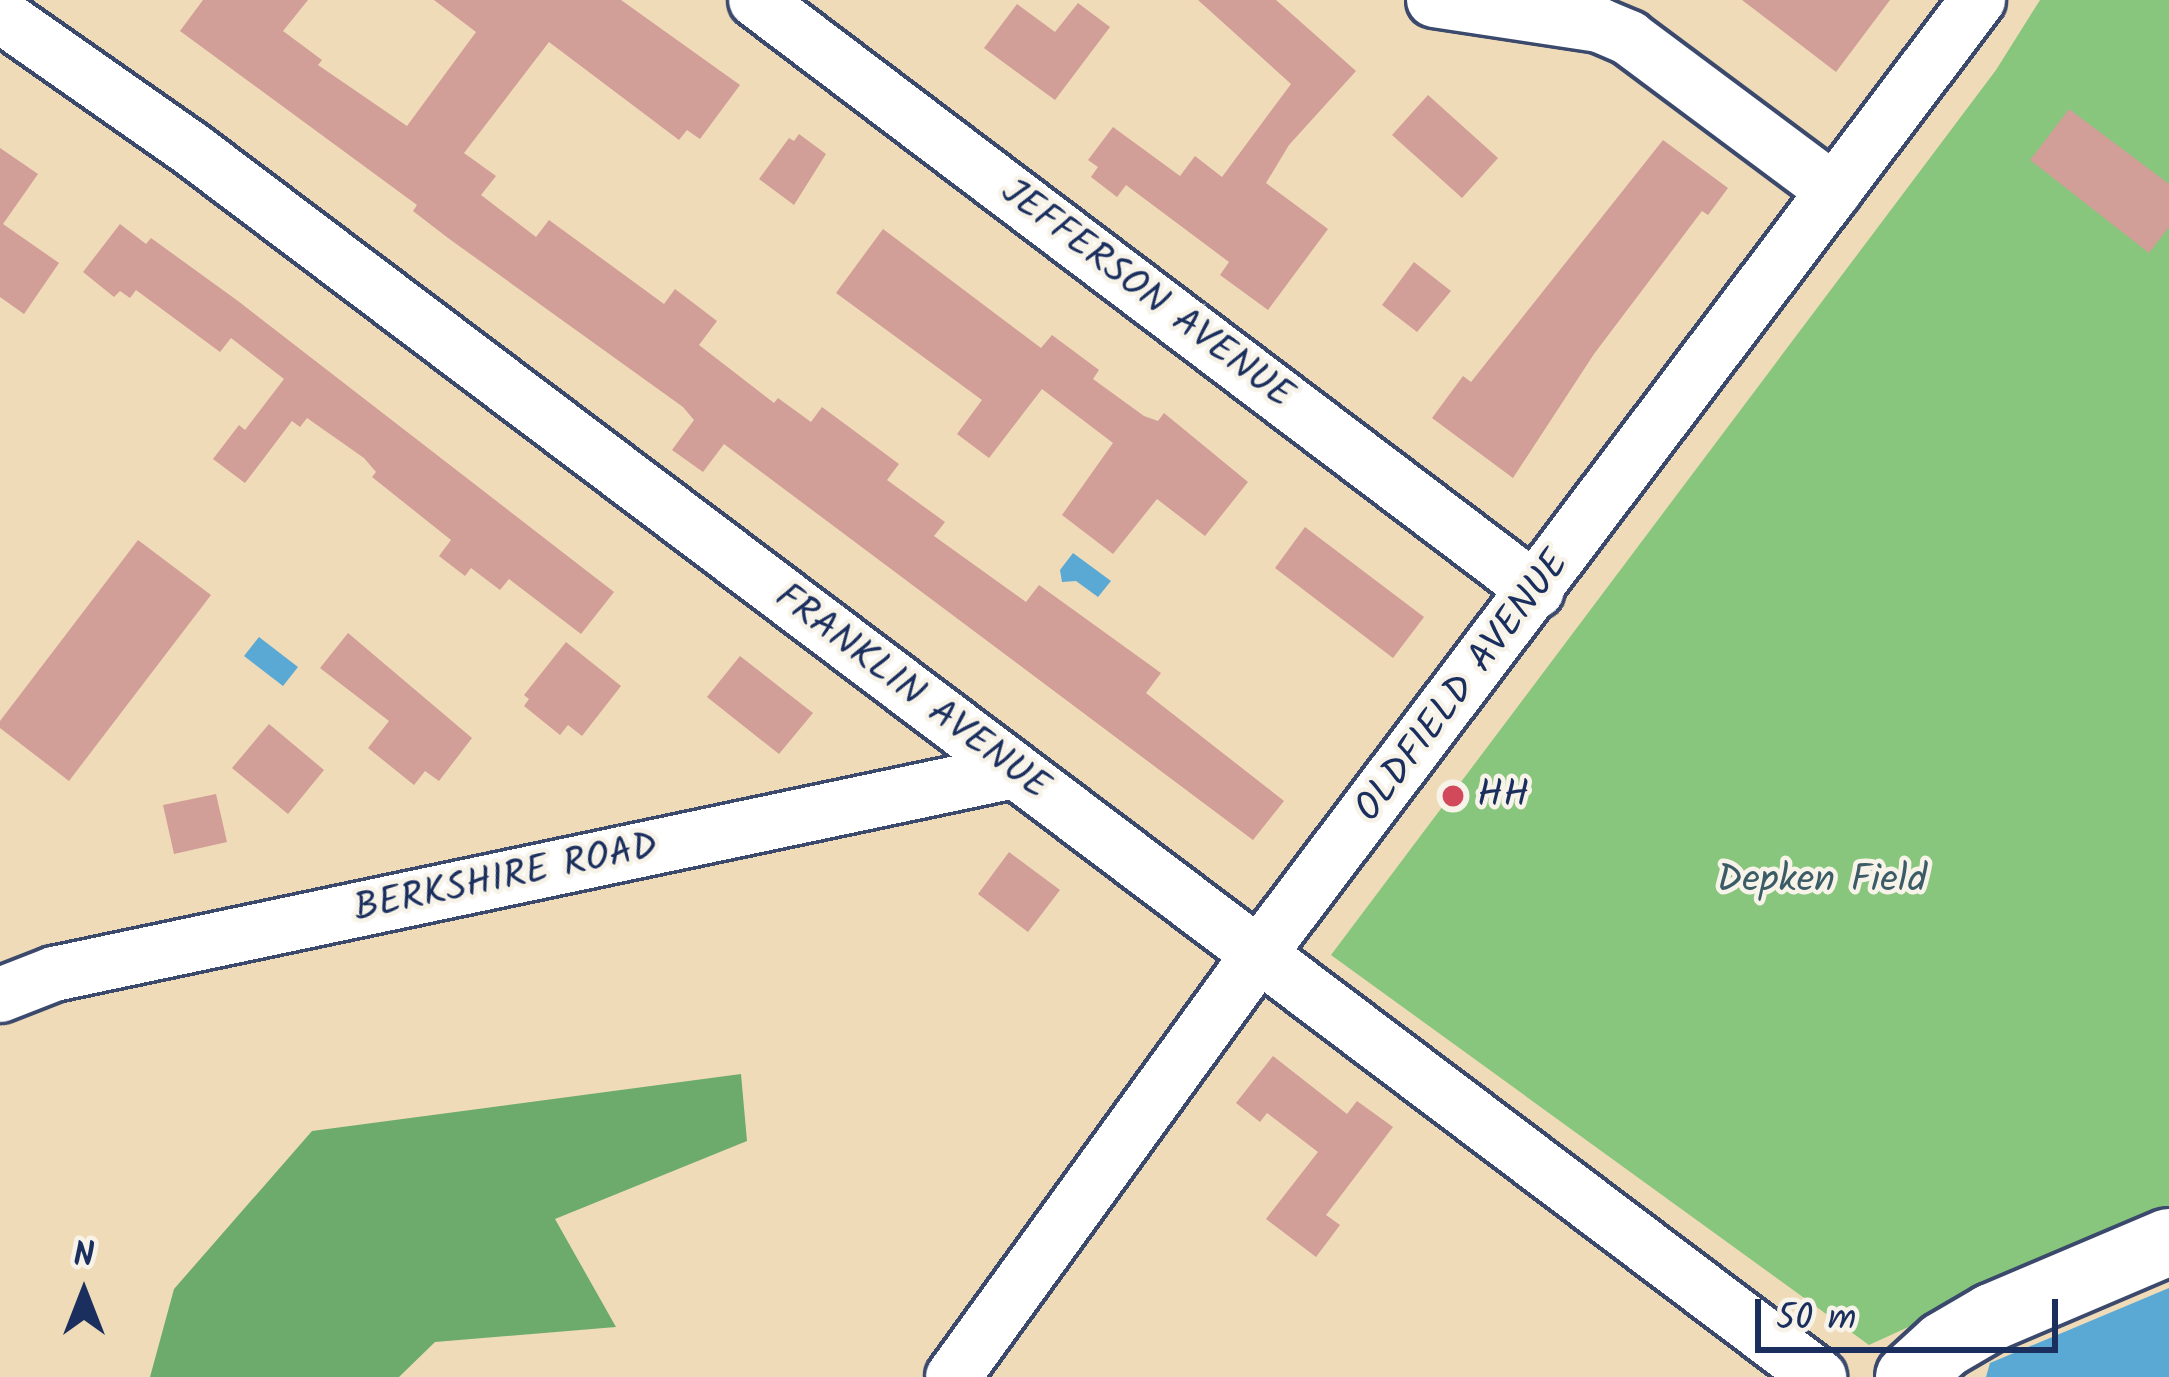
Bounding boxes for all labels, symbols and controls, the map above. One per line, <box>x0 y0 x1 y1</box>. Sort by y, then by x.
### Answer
street label: JEFFERSON AVENUE <box>991 170 1301 420</box>
street label: OLDFIELD AVENUE <box>1346 542 1580 832</box>
street label: FRANKLIN AVENUE <box>765 575 1057 811</box>
place label: HH <box>1477 773 1529 819</box>
marker: HH <box>1440 783 1466 809</box>
street label: BERKSHIRE ROAD <box>350 824 662 934</box>
park label: Depken Field <box>1717 858 1927 904</box>
text: N <box>74 1230 94 1283</box>
north arrow <box>24 1233 144 1353</box>
scale bar <box>1761 1275 2064 1349</box>
text: 50 m <box>1776 1291 1856 1348</box>

